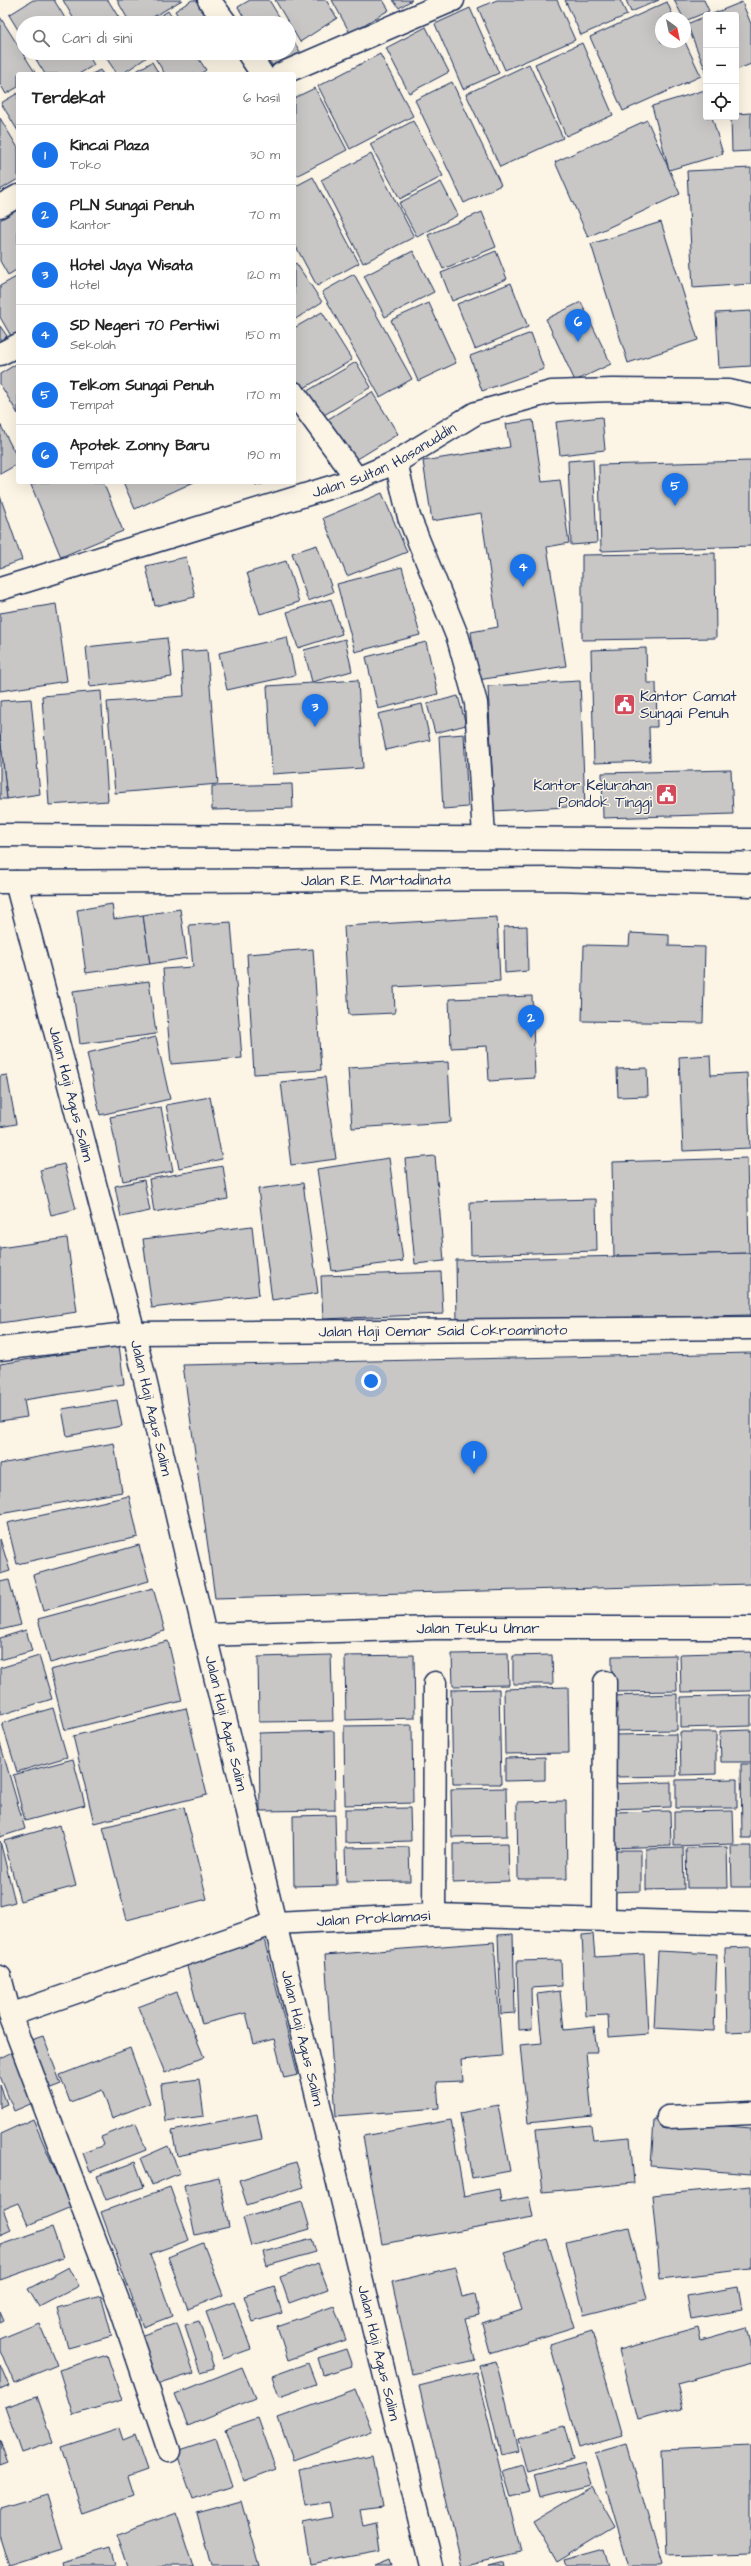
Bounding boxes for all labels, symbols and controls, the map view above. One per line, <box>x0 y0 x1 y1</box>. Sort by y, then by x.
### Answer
north arrow <box>655 12 691 48</box>
map controls <box>703 12 739 120</box>
button: + <box>703 12 739 48</box>
search box <box>16 16 296 60</box>
icon: search <box>30 27 52 49</box>
text: Cari di sini <box>62 28 132 49</box>
button: − <box>703 48 739 84</box>
button: locate <box>703 84 739 120</box>
text: Terdekat <box>32 86 105 110</box>
text: 6 hasil <box>243 89 280 107</box>
text: Kincai Plaza <box>70 135 149 156</box>
text: 1 <box>44 146 46 164</box>
text: 30 m <box>250 146 280 164</box>
text: Toko <box>70 156 101 174</box>
text: PLN Sungai Penuh <box>70 195 194 216</box>
text: 2 <box>41 206 49 224</box>
text: 70 m <box>248 206 280 224</box>
text: Kantor <box>70 216 111 234</box>
text: Hotel Jaya Wisata <box>70 255 193 276</box>
text: 3 <box>42 266 48 284</box>
text: 120 m <box>247 266 280 284</box>
text: Hotel <box>70 276 100 294</box>
pin: 6 <box>565 309 591 342</box>
text: SD Negeri 70 Pertiwi <box>70 315 219 336</box>
text: 4 <box>41 326 49 344</box>
text: 150 m <box>246 326 280 344</box>
text: Sekolah <box>70 336 116 354</box>
text: Telkom Sungai Penuh <box>70 375 214 396</box>
text: 5 <box>40 386 50 404</box>
text: 170 m <box>247 386 280 404</box>
text: Tempat <box>70 396 114 414</box>
street label: Jalan Sultan Hasanuddin <box>309 417 461 503</box>
text: Apotek Zonny Baru <box>70 435 209 456</box>
text: 6 <box>41 446 49 464</box>
text: 190 m <box>247 446 280 464</box>
text: Tempat <box>70 456 114 474</box>
pin: 5 <box>662 473 688 506</box>
pin: 4 <box>510 554 536 587</box>
place label: Kantor Camat Sungai Penuh <box>640 686 737 725</box>
public building icon: Kantor Camat Sungai Penuh <box>612 692 638 718</box>
pin: 3 <box>302 694 328 727</box>
place label: Kantor Kelurahan Pondok Tinggi <box>533 775 653 814</box>
public building icon: Kantor Kelurahan Pondok Tinggi <box>654 781 680 807</box>
street label: Jalan R.E. Martadinata <box>301 869 451 891</box>
pin: 2 <box>518 1005 544 1038</box>
street label: Jalan Haji Agus Salim <box>44 1024 99 1164</box>
street label: Jalan Haji Oemar Said Cokroaminoto <box>318 1319 568 1342</box>
street label: Jalan Haji Agus Salim <box>125 1338 178 1478</box>
your location <box>361 1371 381 1391</box>
pin: 1 <box>461 1441 487 1474</box>
street label: Jalan Teuku Umar <box>416 1617 539 1639</box>
street label: Jalan Haji Agus Salim <box>200 1653 253 1793</box>
street label: Jalan Proklamasi <box>316 1905 431 1931</box>
street label: Jalan Haji Agus Salim <box>276 1968 329 2108</box>
street label: Jalan Haji Agus Salim <box>353 2283 406 2423</box>

